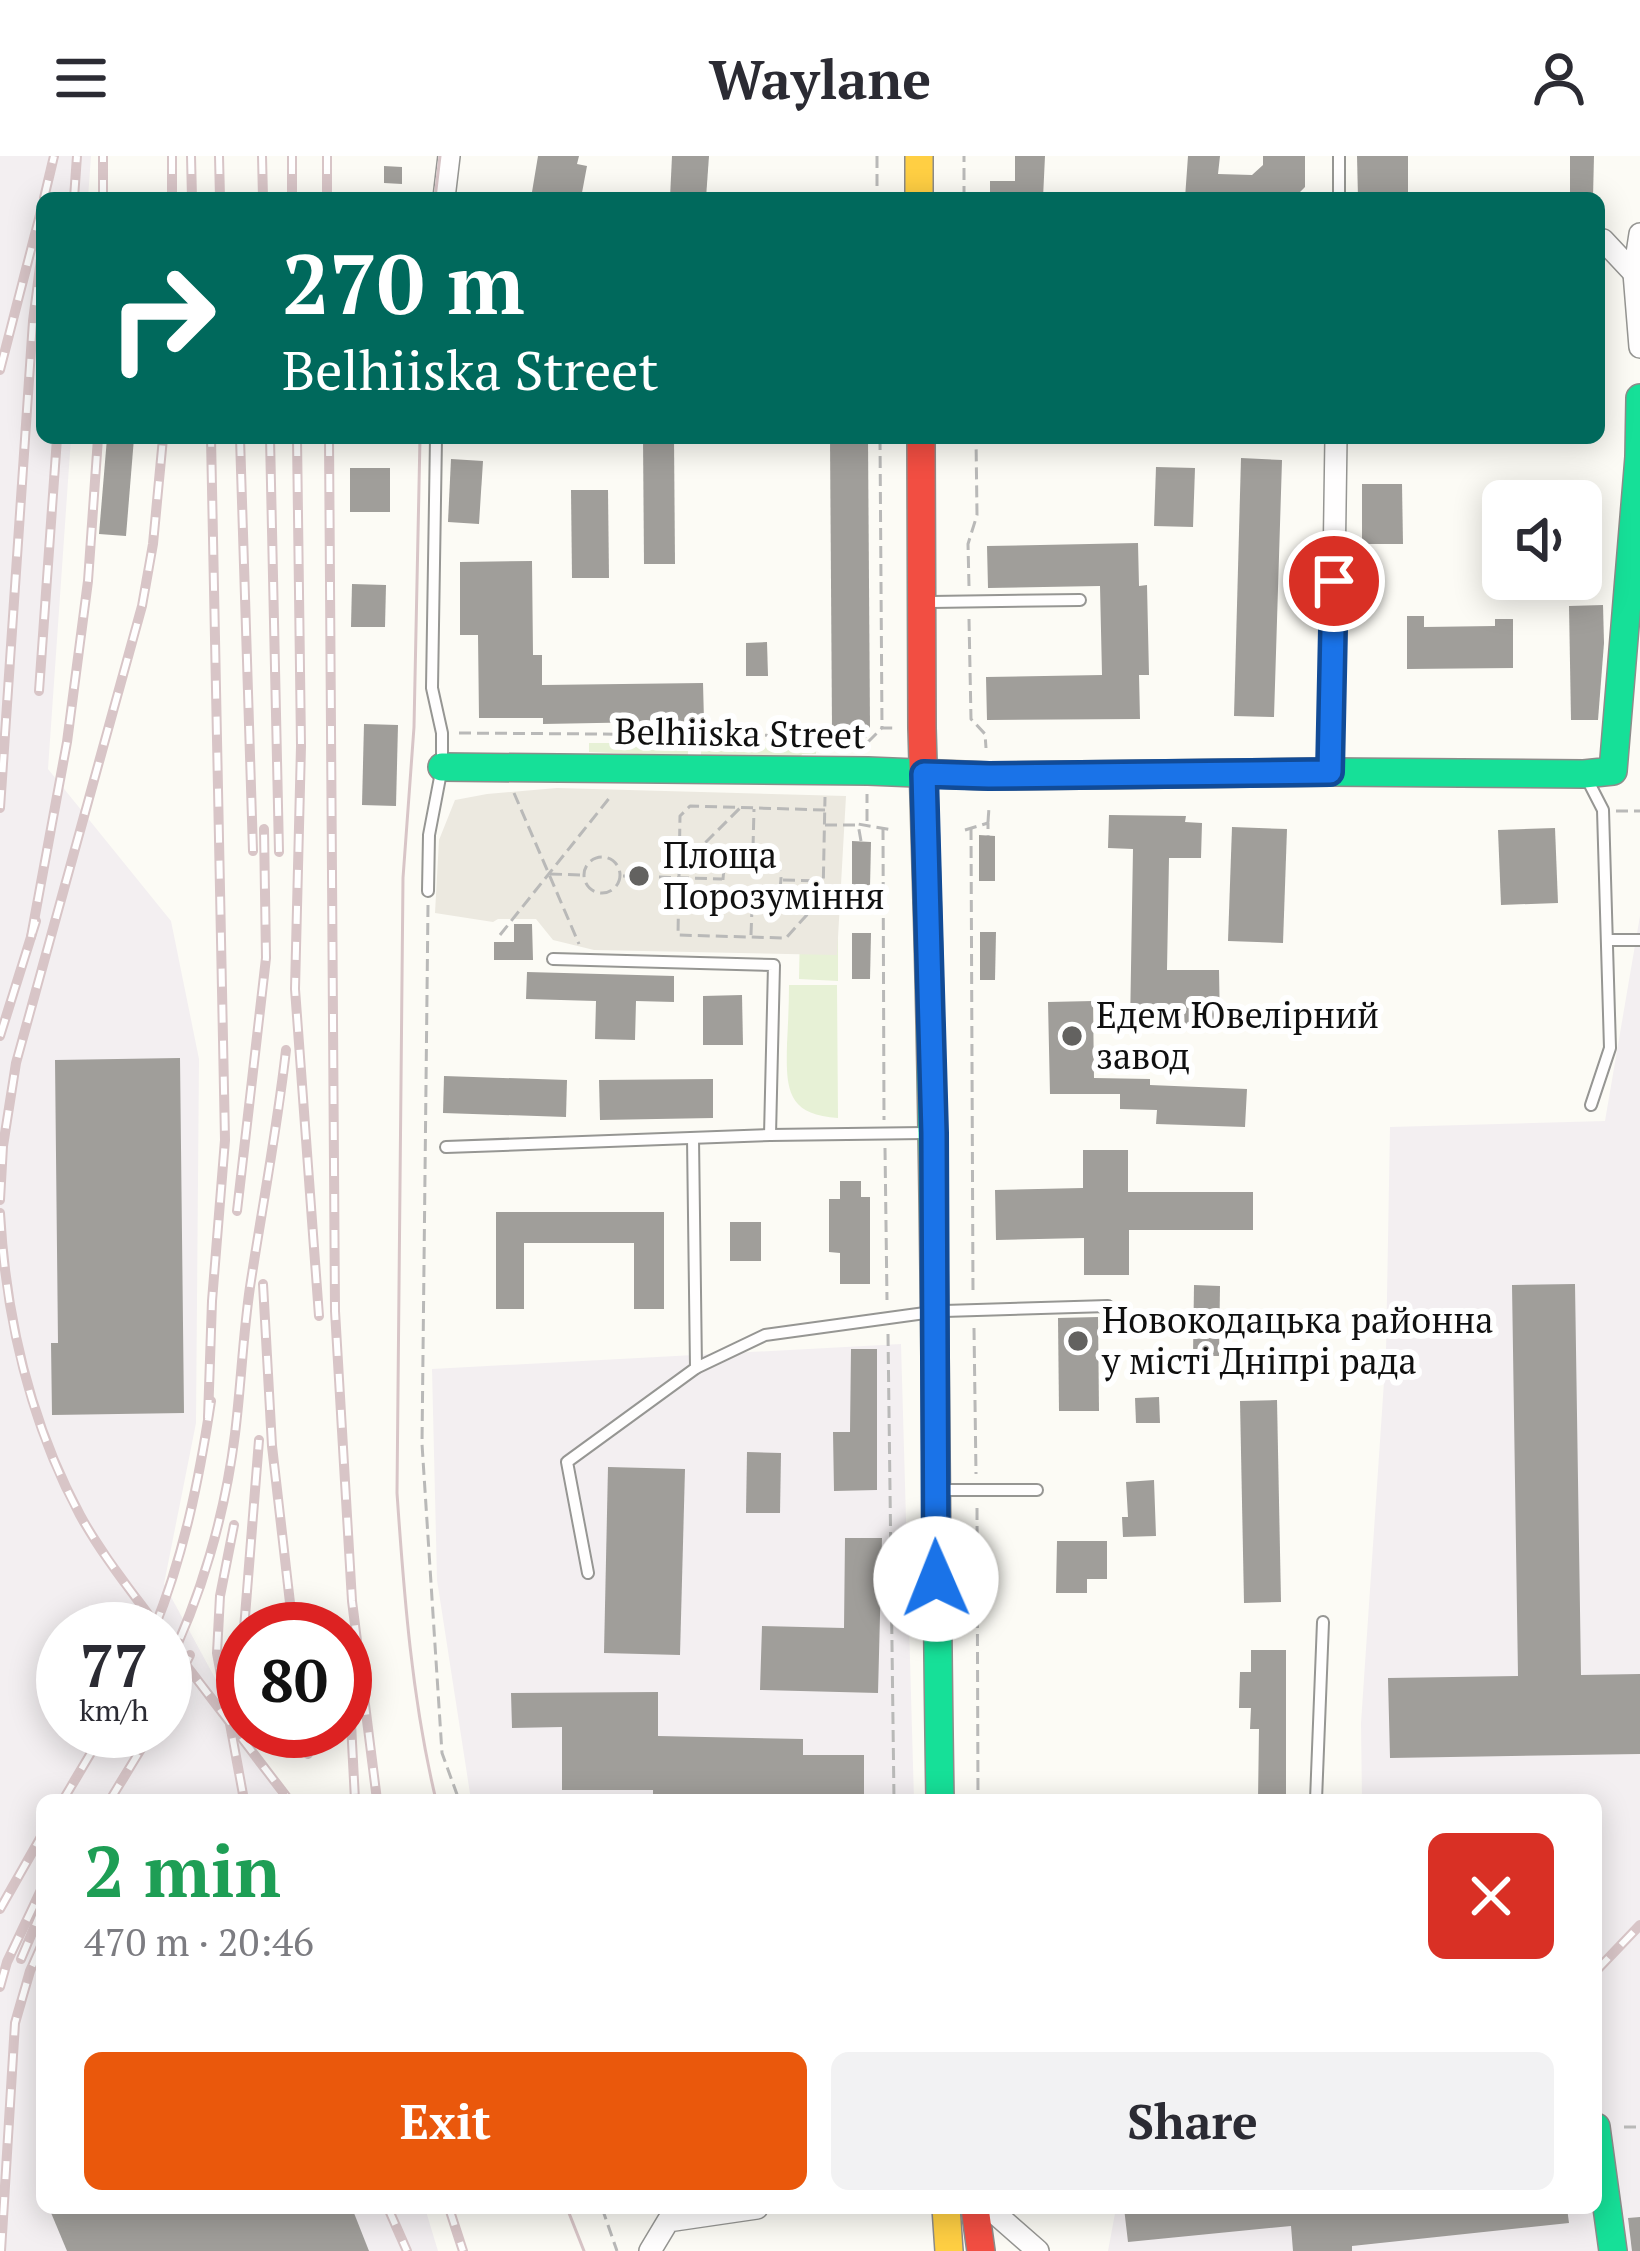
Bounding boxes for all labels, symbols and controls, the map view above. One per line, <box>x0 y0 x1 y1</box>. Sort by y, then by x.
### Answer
text: Waylane <box>709 43 931 114</box>
icon: menu <box>48 45 114 111</box>
icon: person <box>1526 45 1592 111</box>
text: 270 m <box>282 227 525 338</box>
icon: right <box>84 240 240 396</box>
text: Belhiiska Street <box>282 334 659 405</box>
map controls <box>1482 480 1602 600</box>
button: sound <box>1482 480 1602 600</box>
pin <box>1283 530 1385 632</box>
icon: arrive <box>1301 548 1367 614</box>
street label: Belhiiska Street <box>614 707 866 758</box>
place label: Площа Порозуміння <box>663 831 885 919</box>
marker: Площа Порозуміння <box>626 863 652 889</box>
place label: Едем Ювелірний завод <box>1096 991 1379 1079</box>
marker: Едем Ювелірний завод <box>1059 1023 1085 1049</box>
place label: Новокодацька районна у місті Дніпрі рада <box>1101 1296 1493 1384</box>
marker: Новокодацька районна у місті Дніпрі рада <box>1065 1328 1091 1354</box>
position arrow <box>873 1516 999 1642</box>
speed limit sign: 80 <box>216 1602 372 1758</box>
text: 77 <box>80 1625 148 1704</box>
text: km/h <box>79 1690 149 1730</box>
text: 2 min <box>84 1822 281 1918</box>
button: close <box>1428 1833 1554 1959</box>
text: 470 m · 20:46 <box>84 1915 314 1967</box>
button: Exit <box>84 2052 807 2190</box>
button: Share <box>831 2052 1554 2190</box>

